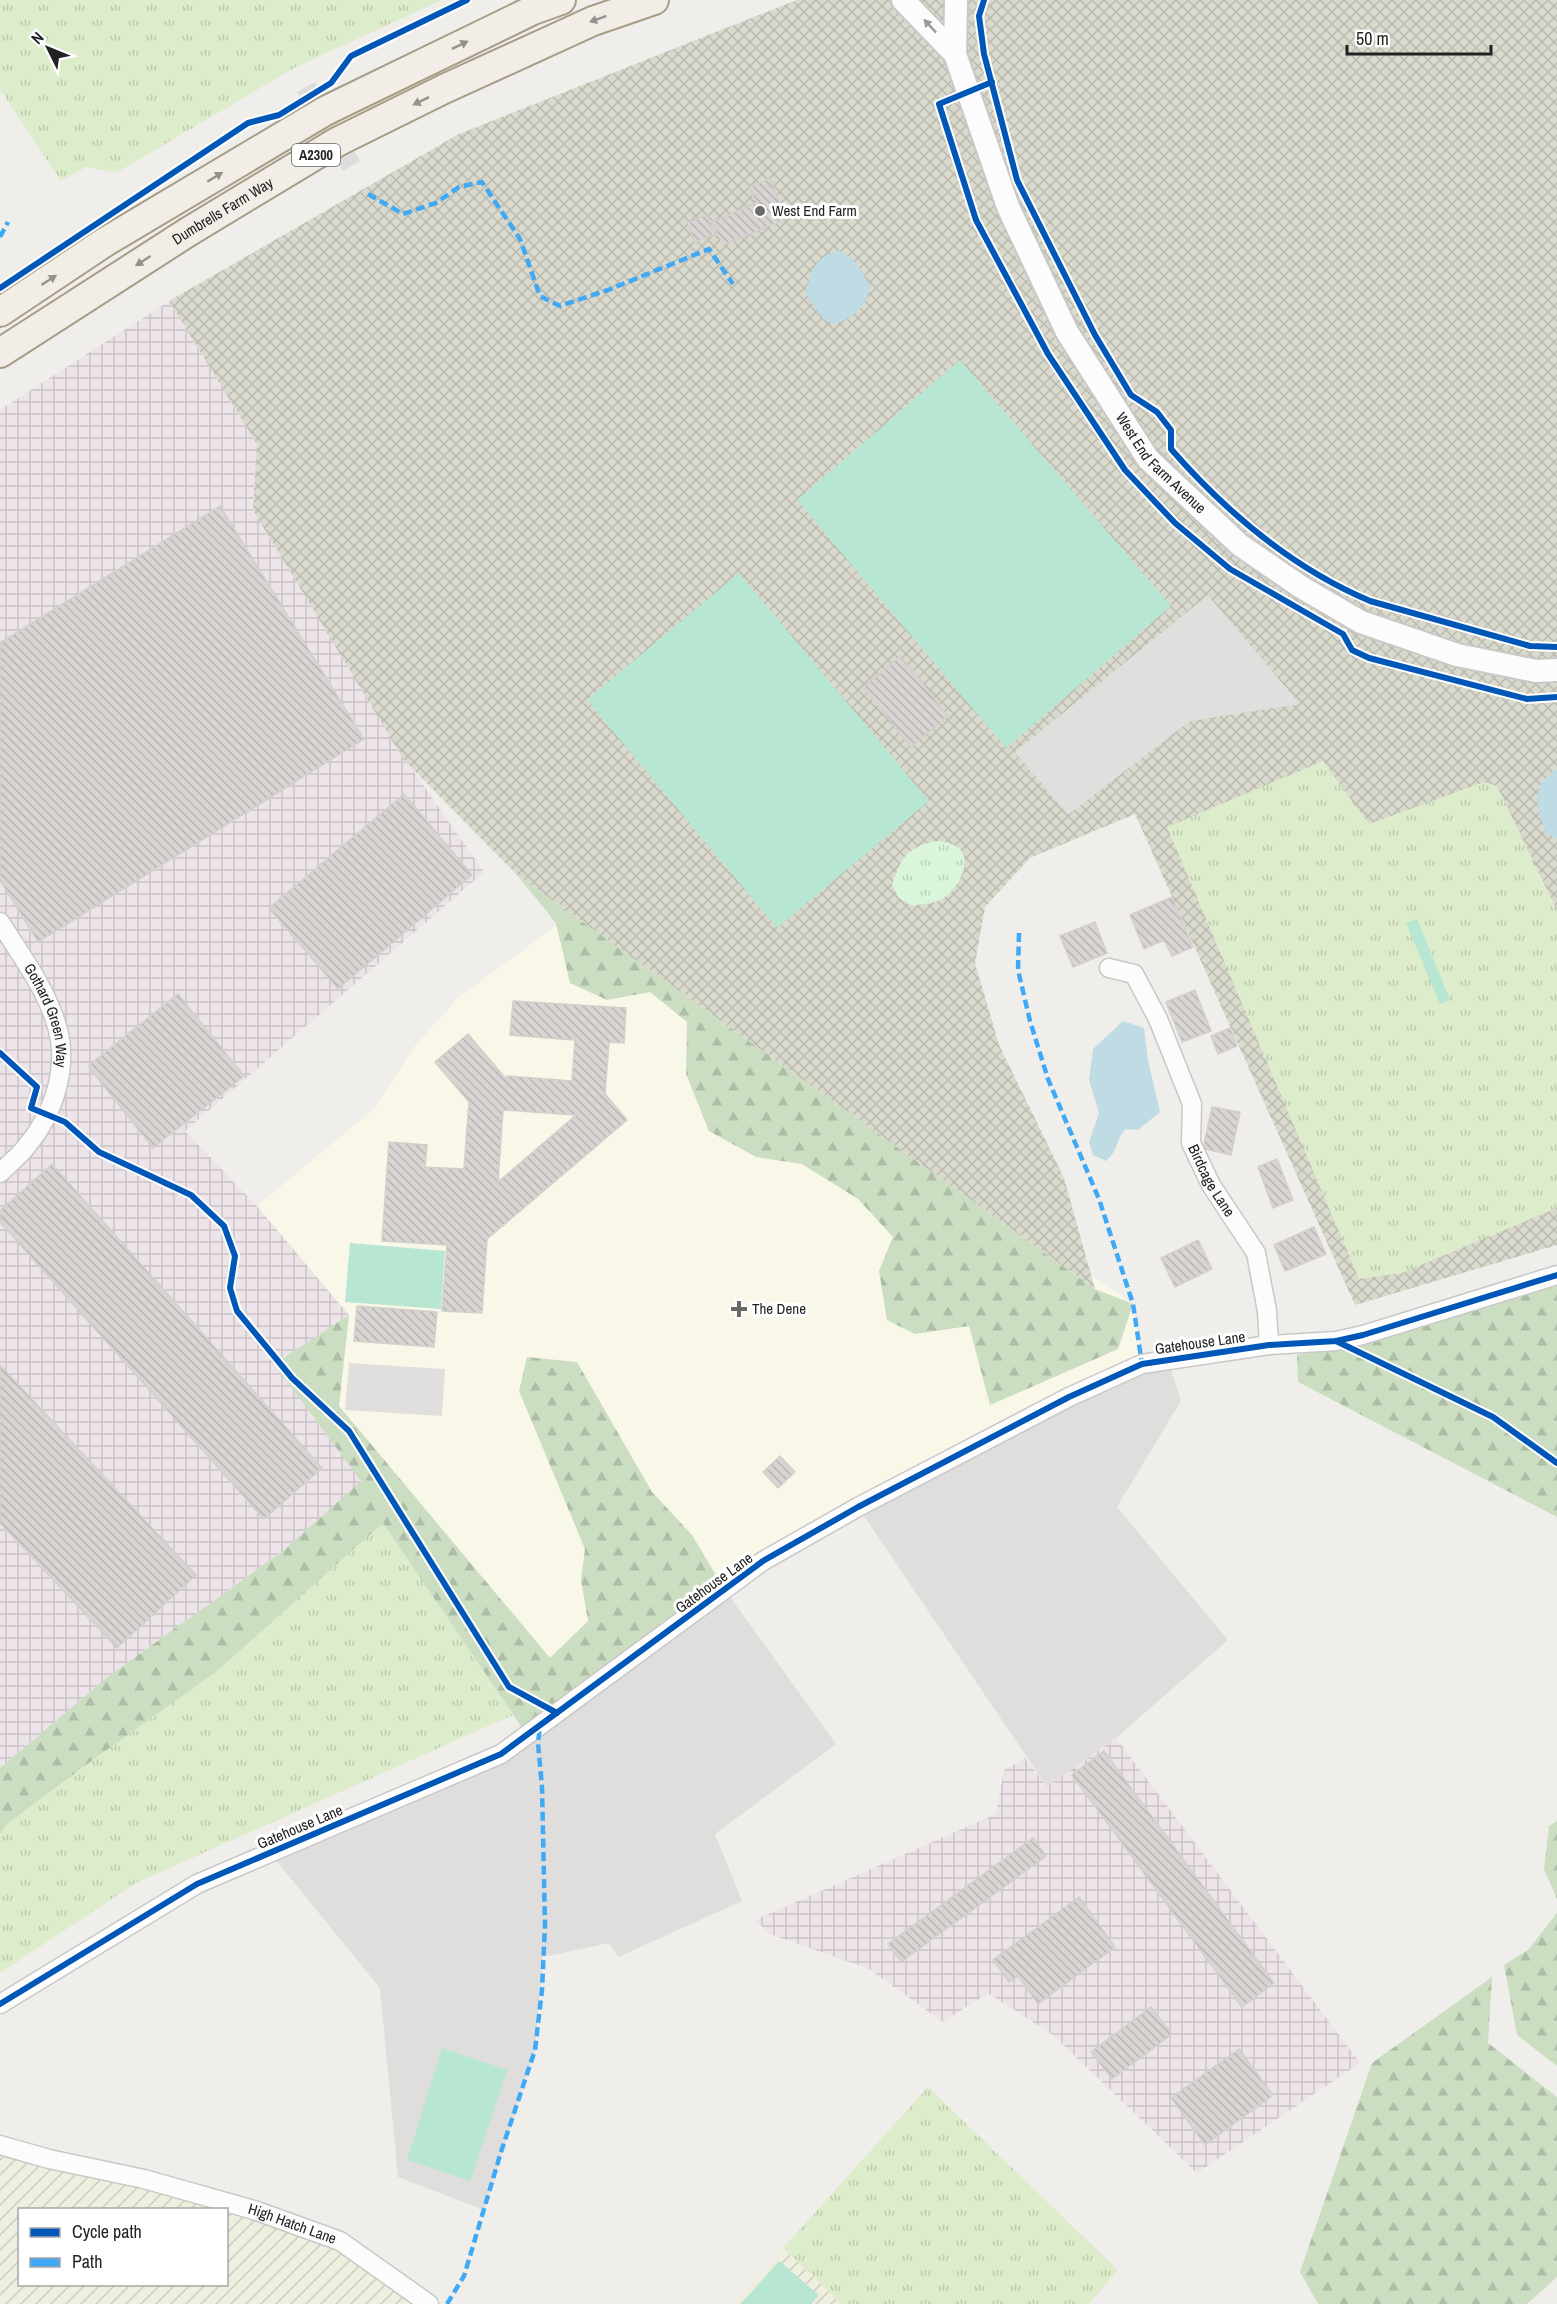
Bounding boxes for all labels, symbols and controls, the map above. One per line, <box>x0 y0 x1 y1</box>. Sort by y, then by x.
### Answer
one-way arrow <box>589 15 607 25</box>
north arrow <box>18 18 78 78</box>
scale bar <box>1347 18 1491 56</box>
one-way arrow <box>923 19 937 34</box>
text: 50 m <box>1356 26 1389 51</box>
text: N <box>26 27 48 49</box>
one-way arrow <box>452 41 469 50</box>
one-way arrow <box>413 96 430 105</box>
road number: A2300 <box>292 144 340 166</box>
street label: Dumbrells Farm Way <box>168 172 278 250</box>
one-way arrow <box>207 172 223 183</box>
place label: West End Farm <box>772 200 857 221</box>
marker: West End Farm <box>753 204 767 218</box>
one-way arrow <box>135 255 152 266</box>
one-way arrow <box>41 274 57 285</box>
street label: West End Farm Avenue <box>1111 408 1211 518</box>
street label: Gothard Green Way <box>19 959 72 1069</box>
street label: Birdcage Lane <box>1183 1141 1240 1221</box>
place label: The Dene <box>752 1298 806 1319</box>
marker: The Dene <box>730 1300 748 1318</box>
street label: Gatehouse Lane <box>1153 1326 1247 1359</box>
street label: Gatehouse Lane <box>671 1547 757 1618</box>
street label: Gatehouse Lane <box>254 1799 346 1854</box>
street label: High Hatch Lane <box>246 2198 340 2249</box>
legend <box>18 2208 228 2286</box>
text: Cycle path <box>72 2219 142 2244</box>
text: Path <box>72 2249 102 2274</box>

